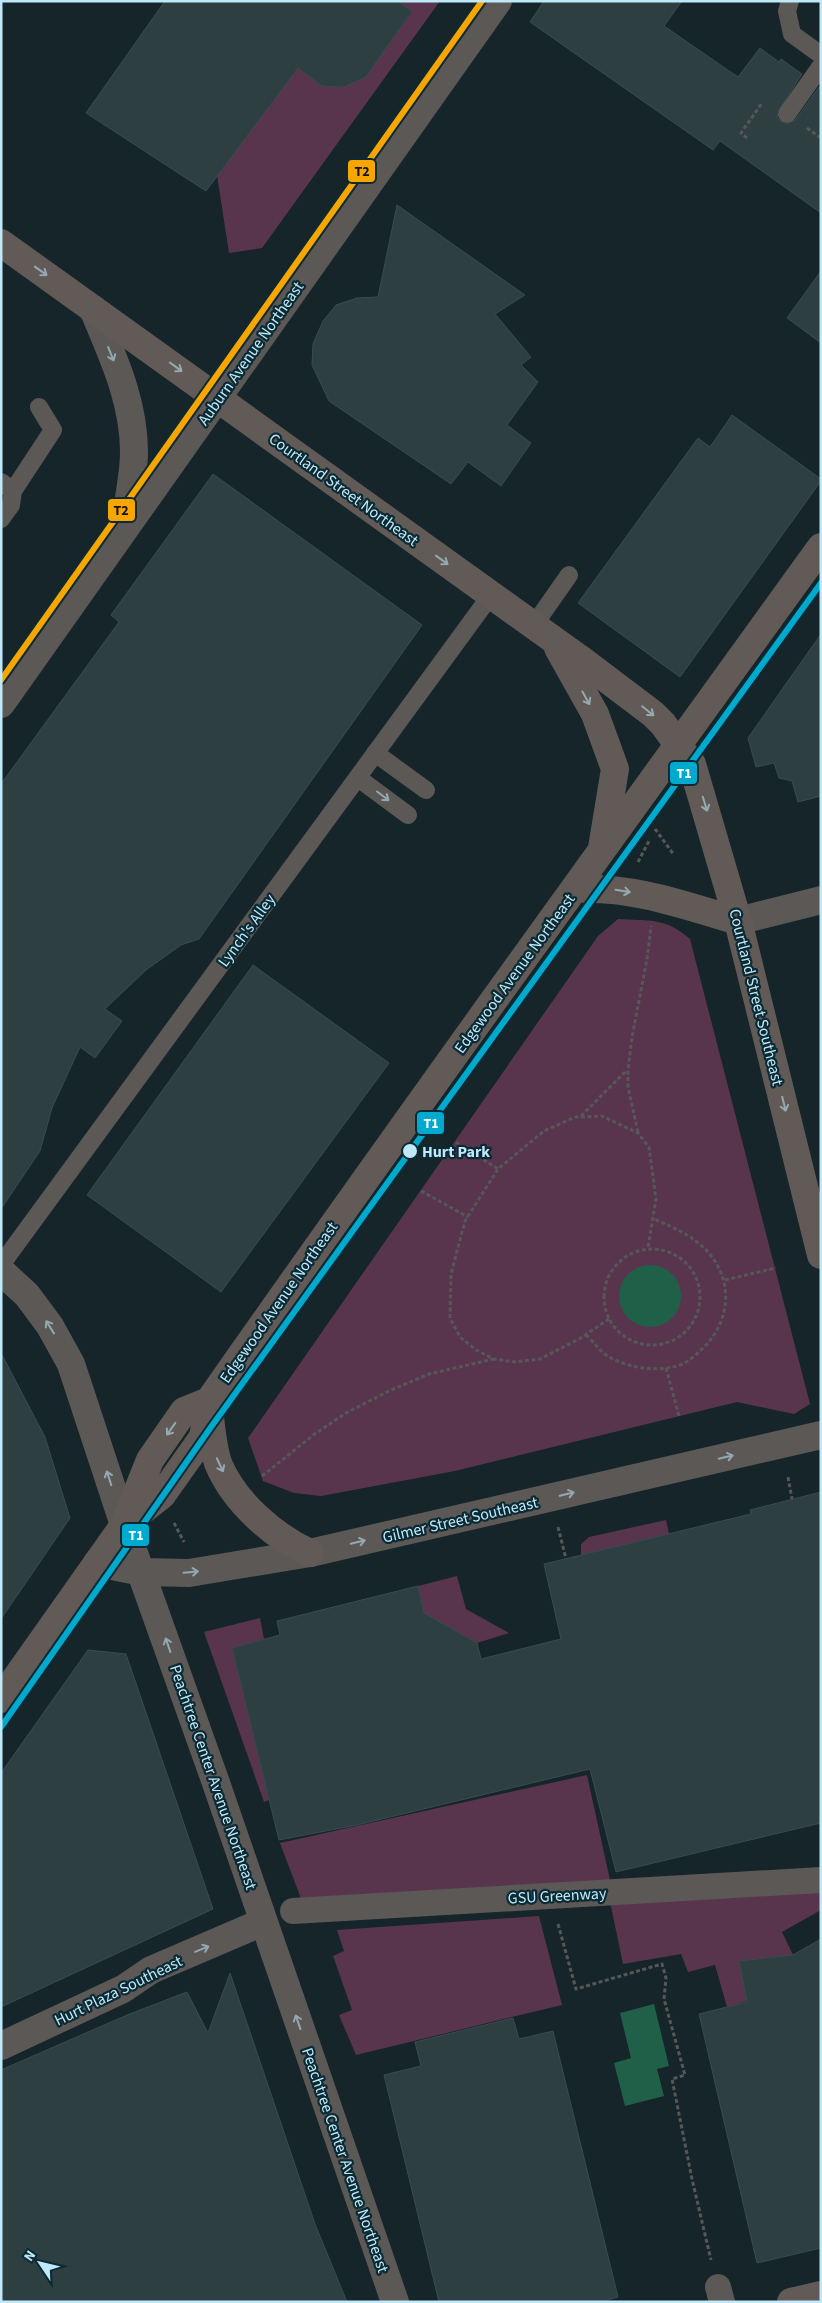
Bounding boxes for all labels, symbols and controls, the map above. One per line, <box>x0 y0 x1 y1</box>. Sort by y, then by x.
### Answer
line badge: T2 <box>347 159 376 183</box>
text: T2 <box>354 162 370 182</box>
one-way arrow <box>34 266 48 276</box>
street label: Auburn Avenue Northeast <box>193 277 309 430</box>
one-way arrow <box>107 346 116 361</box>
one-way arrow <box>169 362 182 373</box>
street label: Courtland Street Northeast <box>264 428 423 552</box>
line badge: T2 <box>107 498 136 522</box>
text: T2 <box>113 501 129 521</box>
one-way arrow <box>435 555 449 565</box>
one-way arrow <box>581 690 591 704</box>
one-way arrow <box>642 706 655 717</box>
line badge: T1 <box>669 761 698 785</box>
text: T1 <box>676 764 692 784</box>
one-way arrow <box>376 791 389 802</box>
one-way arrow <box>700 796 710 812</box>
one-way arrow <box>615 886 631 896</box>
street label: Lynch's Alley <box>213 889 281 972</box>
street label: Edgewood Avenue Northeast <box>449 889 581 1058</box>
street label: Courtland Street Southeast <box>723 907 789 1088</box>
one-way arrow <box>779 1096 789 1112</box>
line badge: T1 <box>416 1111 445 1135</box>
text: T1 <box>423 1114 439 1134</box>
place label: Hurt Park <box>422 1141 490 1163</box>
marker: Hurt Park <box>401 1142 419 1160</box>
street label: Edgewood Avenue Northeast <box>215 1217 343 1388</box>
one-way arrow <box>45 1321 55 1335</box>
one-way arrow <box>166 1422 176 1436</box>
one-way arrow <box>717 1452 733 1461</box>
one-way arrow <box>216 1457 226 1472</box>
one-way arrow <box>104 1471 113 1486</box>
one-way arrow <box>559 1489 575 1498</box>
street label: Gilmer Street Southeast <box>380 1491 541 1549</box>
line badge: T1 <box>121 1523 150 1547</box>
text: T1 <box>128 1526 144 1546</box>
one-way arrow <box>349 1537 365 1546</box>
one-way arrow <box>182 1568 198 1577</box>
one-way arrow <box>163 1637 172 1653</box>
street label: Peachtree Center Avenue Northeast <box>164 1662 262 1893</box>
street label: GSU Greenway <box>507 1882 607 1910</box>
one-way arrow <box>194 1944 209 1953</box>
street label: Hurt Plaza Southeast <box>51 1950 187 2031</box>
one-way arrow <box>293 2015 303 2031</box>
street label: Peachtree Center Avenue Northeast <box>296 2045 394 2276</box>
north arrow <box>15 2238 65 2288</box>
text: N <box>19 2247 41 2266</box>

